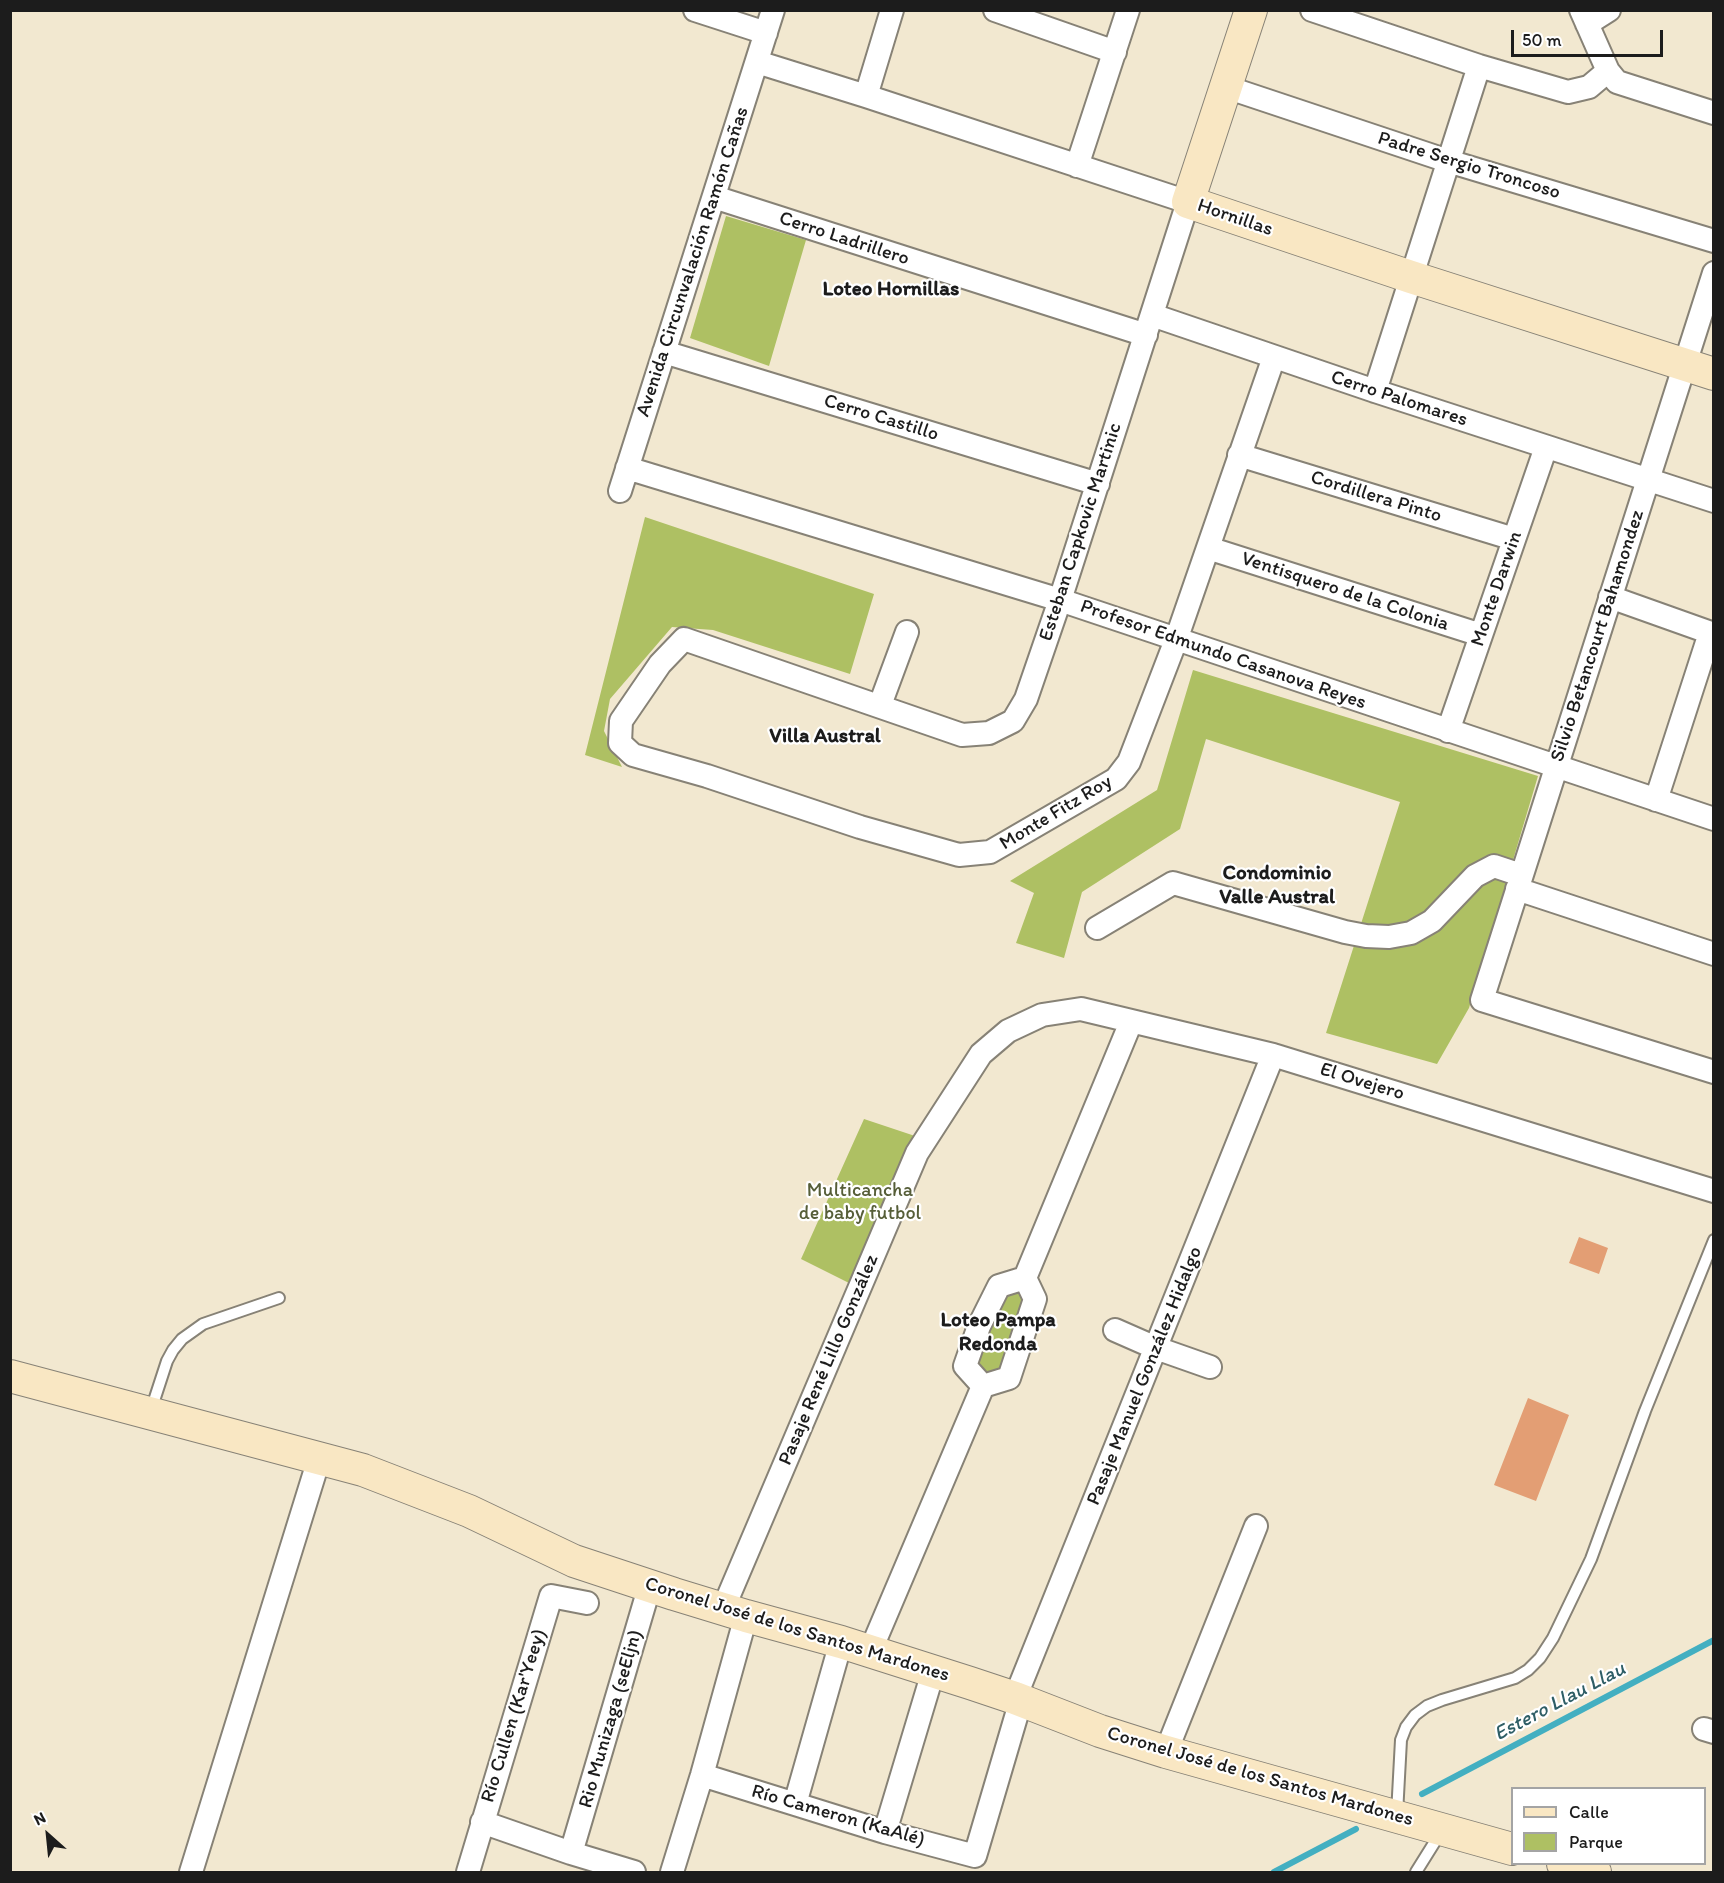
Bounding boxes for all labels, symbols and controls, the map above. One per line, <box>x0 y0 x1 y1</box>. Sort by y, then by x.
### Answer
scale bar <box>1514 18 1666 56</box>
text: 50 m <box>1522 29 1562 51</box>
street label: Avenida Circunvalación Ramón Cañas <box>631 104 755 420</box>
street label: Padre Sergio Troncoso <box>1375 127 1563 205</box>
street label: Hornillas <box>1194 194 1276 242</box>
street label: Cerro Ladrillero <box>776 207 912 271</box>
district label: Loteo Hornillas <box>823 277 959 303</box>
street label: Cerro Palomares <box>1328 366 1470 432</box>
street label: Cerro Castillo <box>821 389 941 447</box>
street label: Esteban Capkovic Martinic <box>1034 420 1128 644</box>
street label: Cordillera Pinto <box>1308 466 1444 528</box>
street label: Silvio Betancourt Bahamondez <box>1546 507 1650 765</box>
street label: Monte Darwin <box>1466 528 1528 650</box>
street label: Ventisquero de la Colonia <box>1238 547 1452 637</box>
street label: Profesor Edmundo Casanova Reyes <box>1077 595 1369 715</box>
district label: Villa Austral <box>769 724 881 750</box>
street label: Monte Fitz Roy <box>995 770 1117 856</box>
district label: Condominio Valle Austral <box>1219 861 1335 911</box>
street label: El Ovejero <box>1317 1058 1407 1106</box>
park label: Multicancha de baby futbol <box>799 1179 921 1226</box>
street label: Pasaje Manuel González Hidalgo <box>1082 1243 1208 1509</box>
street label: Pasaje René Lillo González <box>774 1251 884 1469</box>
district label: Loteo Pampa Redonda <box>940 1308 1056 1358</box>
street label: Coronel José de los Santos Mardones <box>642 1572 952 1688</box>
street label: Río Cullen (Kar'Yeey) <box>476 1626 552 1806</box>
street label: Rio Munizaga (seEljn) <box>574 1627 648 1811</box>
water label: Estero Llau Llau <box>1490 1657 1630 1747</box>
street label: Coronel José de los Santos Mardones <box>1104 1722 1416 1832</box>
street label: Río Cameron (KaAlé) <box>749 1780 927 1852</box>
legend <box>1511 1787 1706 1865</box>
text: Calle <box>1569 1801 1609 1823</box>
north arrow <box>18 1805 78 1865</box>
text: N <box>30 1808 49 1829</box>
text: Parque <box>1569 1831 1623 1853</box>

